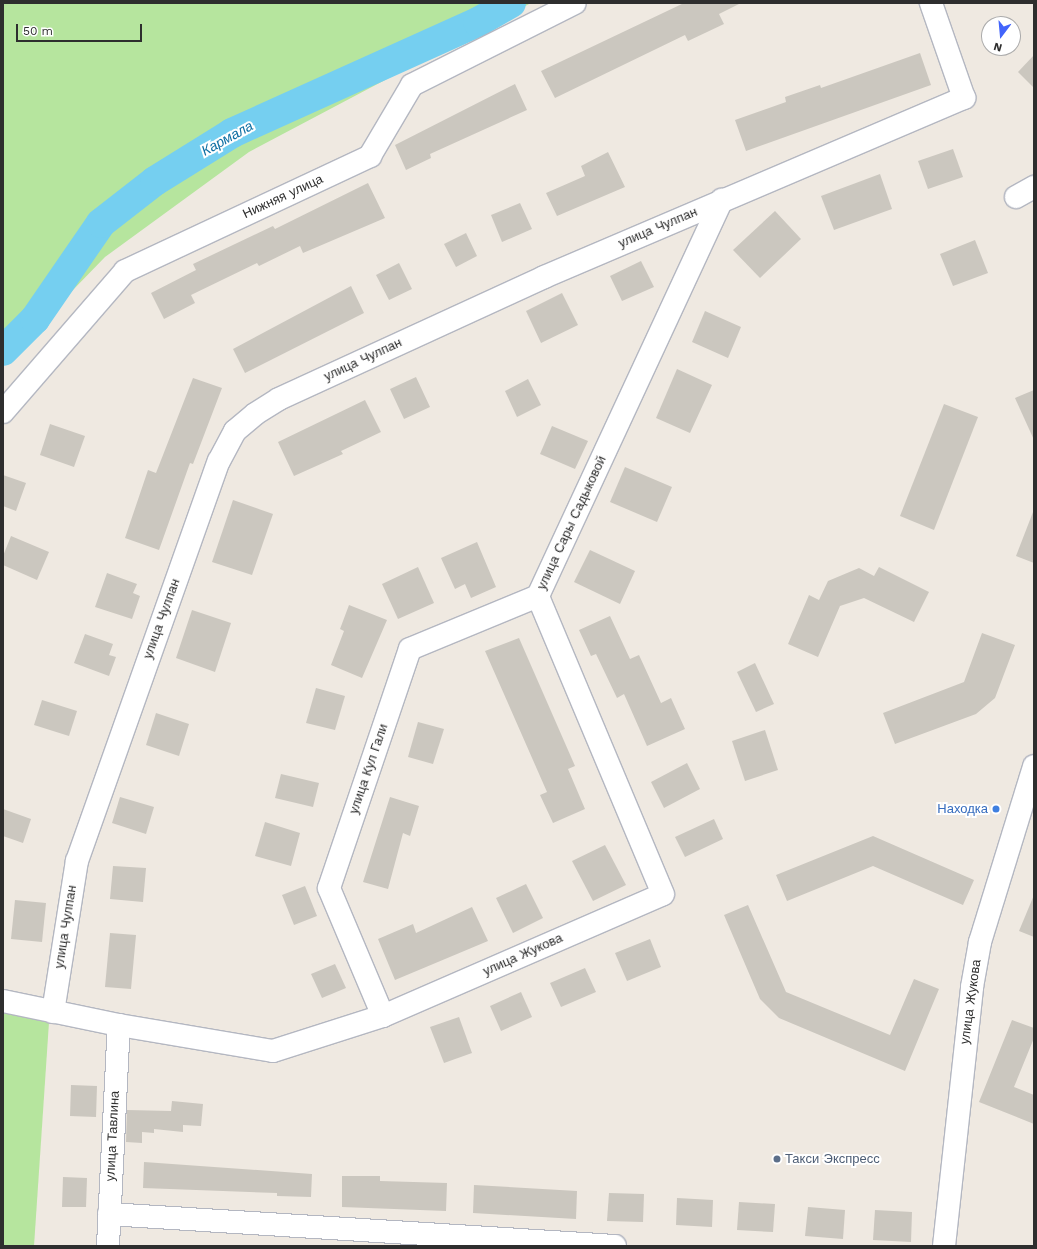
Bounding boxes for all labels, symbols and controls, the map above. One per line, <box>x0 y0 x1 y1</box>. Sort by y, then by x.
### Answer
scale bar <box>18 16 144 42</box>
north arrow <box>981 16 1021 56</box>
text: 50 m <box>23 24 53 38</box>
text: N <box>992 40 1004 54</box>
water label: Кармала <box>198 117 256 159</box>
street label: Нижняя улица <box>240 172 326 222</box>
street label: улица Чулпан <box>616 204 700 252</box>
street label: улица Чулпан <box>322 335 404 385</box>
street label: улица Сары Садыковой <box>534 454 610 592</box>
street label: улица Чулпан <box>140 577 184 661</box>
street label: улица Кул Гали <box>346 722 392 816</box>
place label: Находка <box>937 801 988 817</box>
marker: Находка <box>991 804 1001 814</box>
street label: улица Чулпан <box>52 884 80 970</box>
street label: улица Жукова <box>481 930 565 980</box>
street label: улица Жукова <box>957 959 985 1045</box>
street label: улица Тавлина <box>103 1090 123 1182</box>
place label: Такси Экспресс <box>785 1151 880 1167</box>
marker: Такси Экспресс <box>772 1154 782 1164</box>

